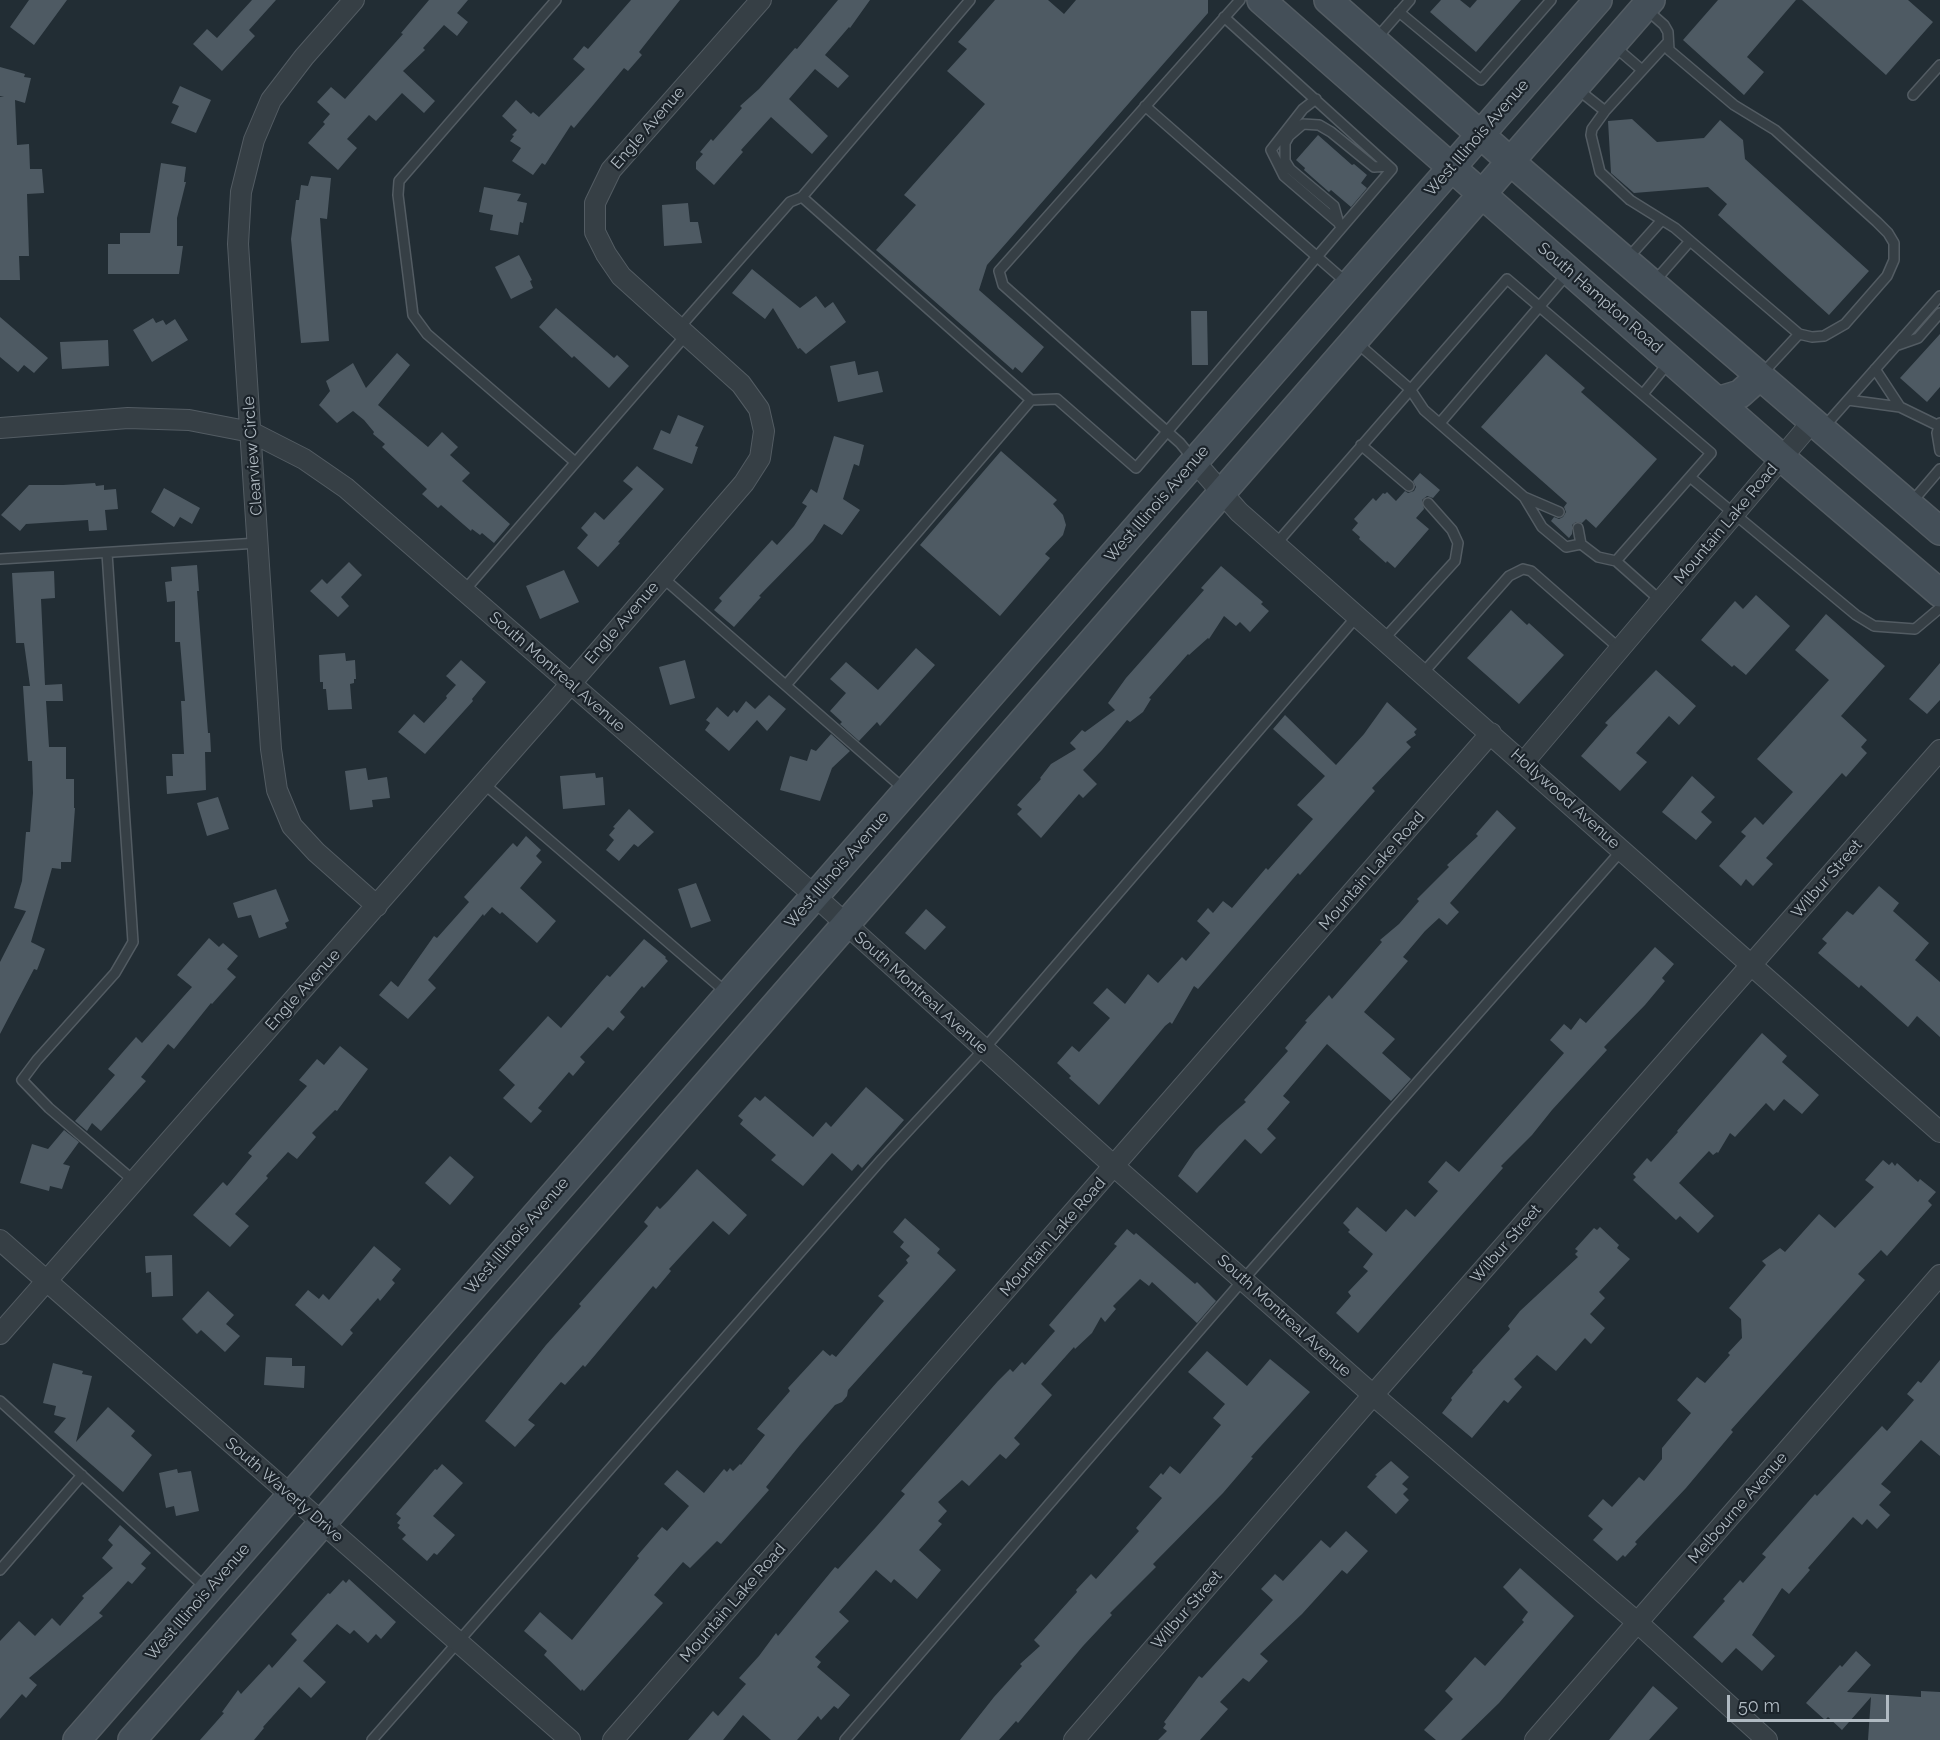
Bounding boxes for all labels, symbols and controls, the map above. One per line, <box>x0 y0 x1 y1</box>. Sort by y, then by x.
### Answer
street label: West Illinois Avenue <box>1421 76 1533 200</box>
street label: Engle Avenue <box>607 83 689 173</box>
street label: South Hampton Road <box>1534 239 1666 357</box>
street label: Clearview Circle <box>239 396 267 516</box>
street label: West Illinois Avenue <box>1101 442 1213 566</box>
street label: Mountain Lake Road <box>1670 460 1782 588</box>
street label: Engle Avenue <box>581 578 663 668</box>
street label: South Montreal Avenue <box>485 608 629 736</box>
street label: Hollywood Avenue <box>1506 745 1624 853</box>
street label: West Illinois Avenue <box>781 808 893 932</box>
street label: Mountain Lake Road <box>1315 808 1429 934</box>
street label: Wilbur Street <box>1788 836 1866 922</box>
street label: South Montreal Avenue <box>850 928 992 1058</box>
street label: Engle Avenue <box>261 945 345 1035</box>
street label: West Illinois Avenue <box>461 1174 573 1298</box>
street label: Mountain Lake Road <box>996 1174 1110 1300</box>
street label: Wilbur Street <box>1467 1201 1545 1287</box>
street label: South Montreal Avenue <box>1213 1251 1355 1381</box>
street label: South Waverly Drive <box>221 1434 347 1546</box>
street label: Melbourne Avenue <box>1684 1448 1792 1568</box>
street label: West Illinois Avenue <box>142 1540 254 1664</box>
street label: Mountain Lake Road <box>676 1540 790 1666</box>
street label: Wilbur Street <box>1148 1567 1226 1653</box>
scale bar <box>1730 1683 1892 1721</box>
text: 50 m <box>1738 1695 1780 1716</box>

